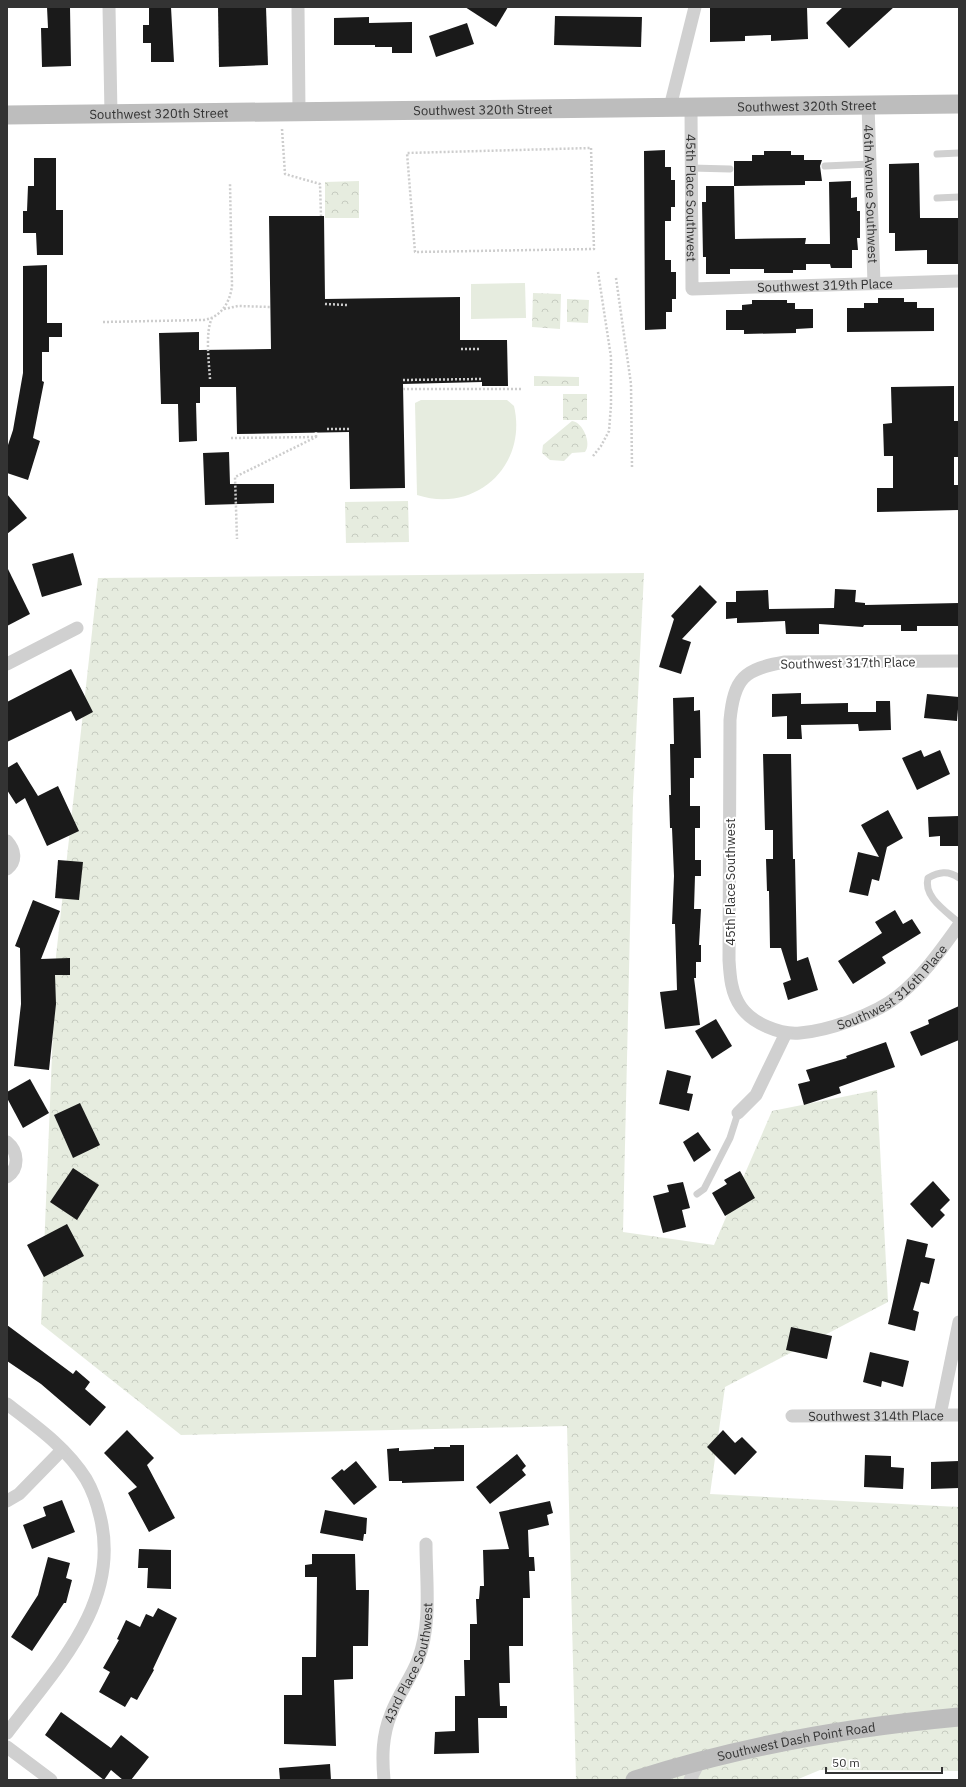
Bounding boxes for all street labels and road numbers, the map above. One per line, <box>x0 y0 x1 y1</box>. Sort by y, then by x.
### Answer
street label: Southwest 320th Street <box>737 96 877 115</box>
street label: Southwest 320th Street <box>413 100 553 119</box>
street label: Southwest 320th Street <box>89 104 229 123</box>
street label: 46th Avenue Southwest <box>860 124 882 264</box>
street label: 45th Place Southwest <box>683 134 700 262</box>
street label: Southwest 319th Place <box>757 274 893 296</box>
street label: Southwest 317th Place <box>780 653 916 673</box>
street label: 45th Place Southwest <box>722 818 739 946</box>
street label: Southwest 316th Place <box>835 941 950 1033</box>
street label: Southwest 314th Place <box>808 1407 944 1424</box>
street label: 43rd Place Southwest <box>380 1602 436 1725</box>
street label: Southwest Dash Point Road <box>715 1718 876 1765</box>

